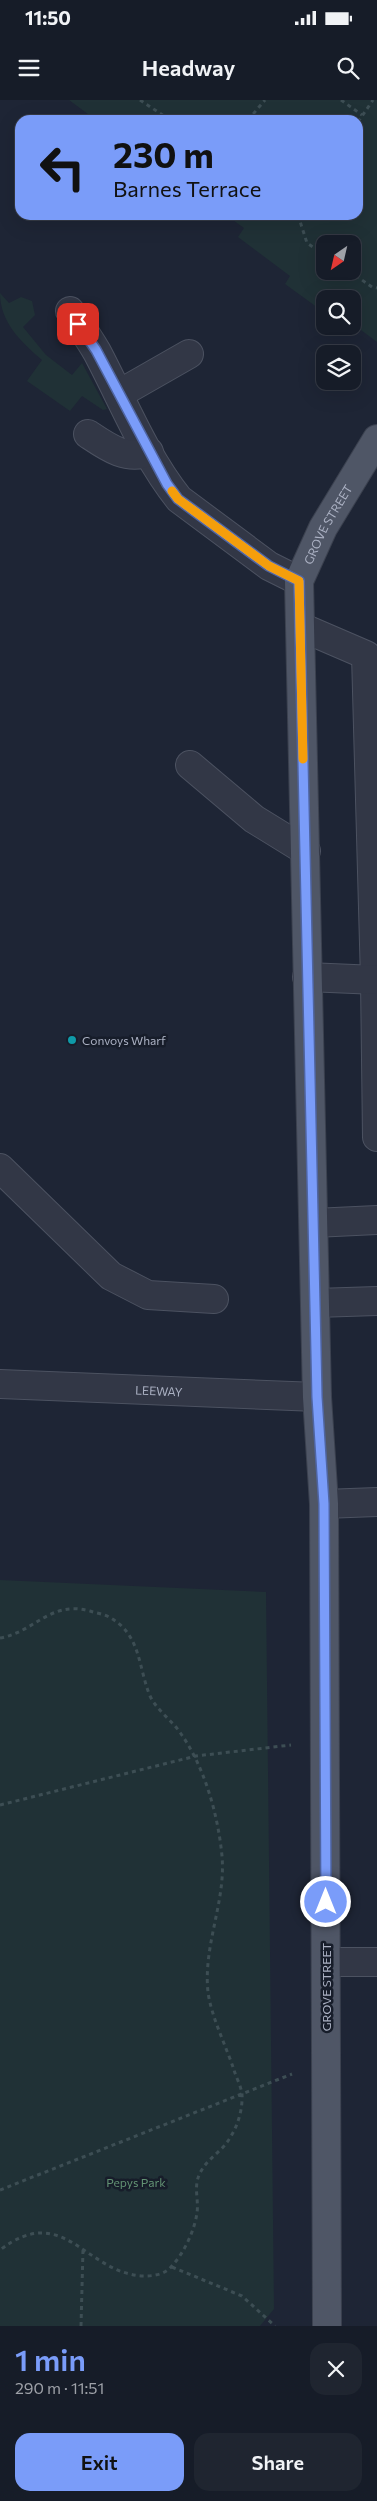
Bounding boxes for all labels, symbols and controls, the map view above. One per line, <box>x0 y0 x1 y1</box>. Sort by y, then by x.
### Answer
text: 11:50 <box>25 6 71 29</box>
icon: menu <box>15 54 43 82</box>
text: Headway <box>142 54 235 81</box>
icon: search <box>334 54 362 82</box>
text: 230 m <box>113 132 214 175</box>
icon: left <box>30 135 95 200</box>
text: Barnes Terrace <box>113 175 261 202</box>
north arrow <box>316 235 361 280</box>
map controls <box>316 235 361 390</box>
button: search <box>316 290 361 335</box>
pin <box>57 303 99 345</box>
icon: arrive <box>64 310 92 338</box>
button: layers <box>316 345 361 390</box>
street label: GROVE STREET <box>301 482 355 566</box>
place label: Convoys Wharf <box>82 1033 166 1047</box>
marker: Convoys Wharf <box>66 1034 78 1046</box>
street label: LEEWAY <box>135 1383 183 1398</box>
position arrow <box>299 1875 351 1927</box>
street label: GROVE STREET <box>319 1942 333 2031</box>
park label: Pepys Park <box>106 2175 166 2189</box>
text: 1 min <box>15 2340 86 2377</box>
button: close <box>310 2343 362 2395</box>
text: 290 m · 11:51 <box>15 2378 104 2397</box>
button: Exit <box>15 2433 184 2491</box>
button: Share <box>194 2433 362 2491</box>

